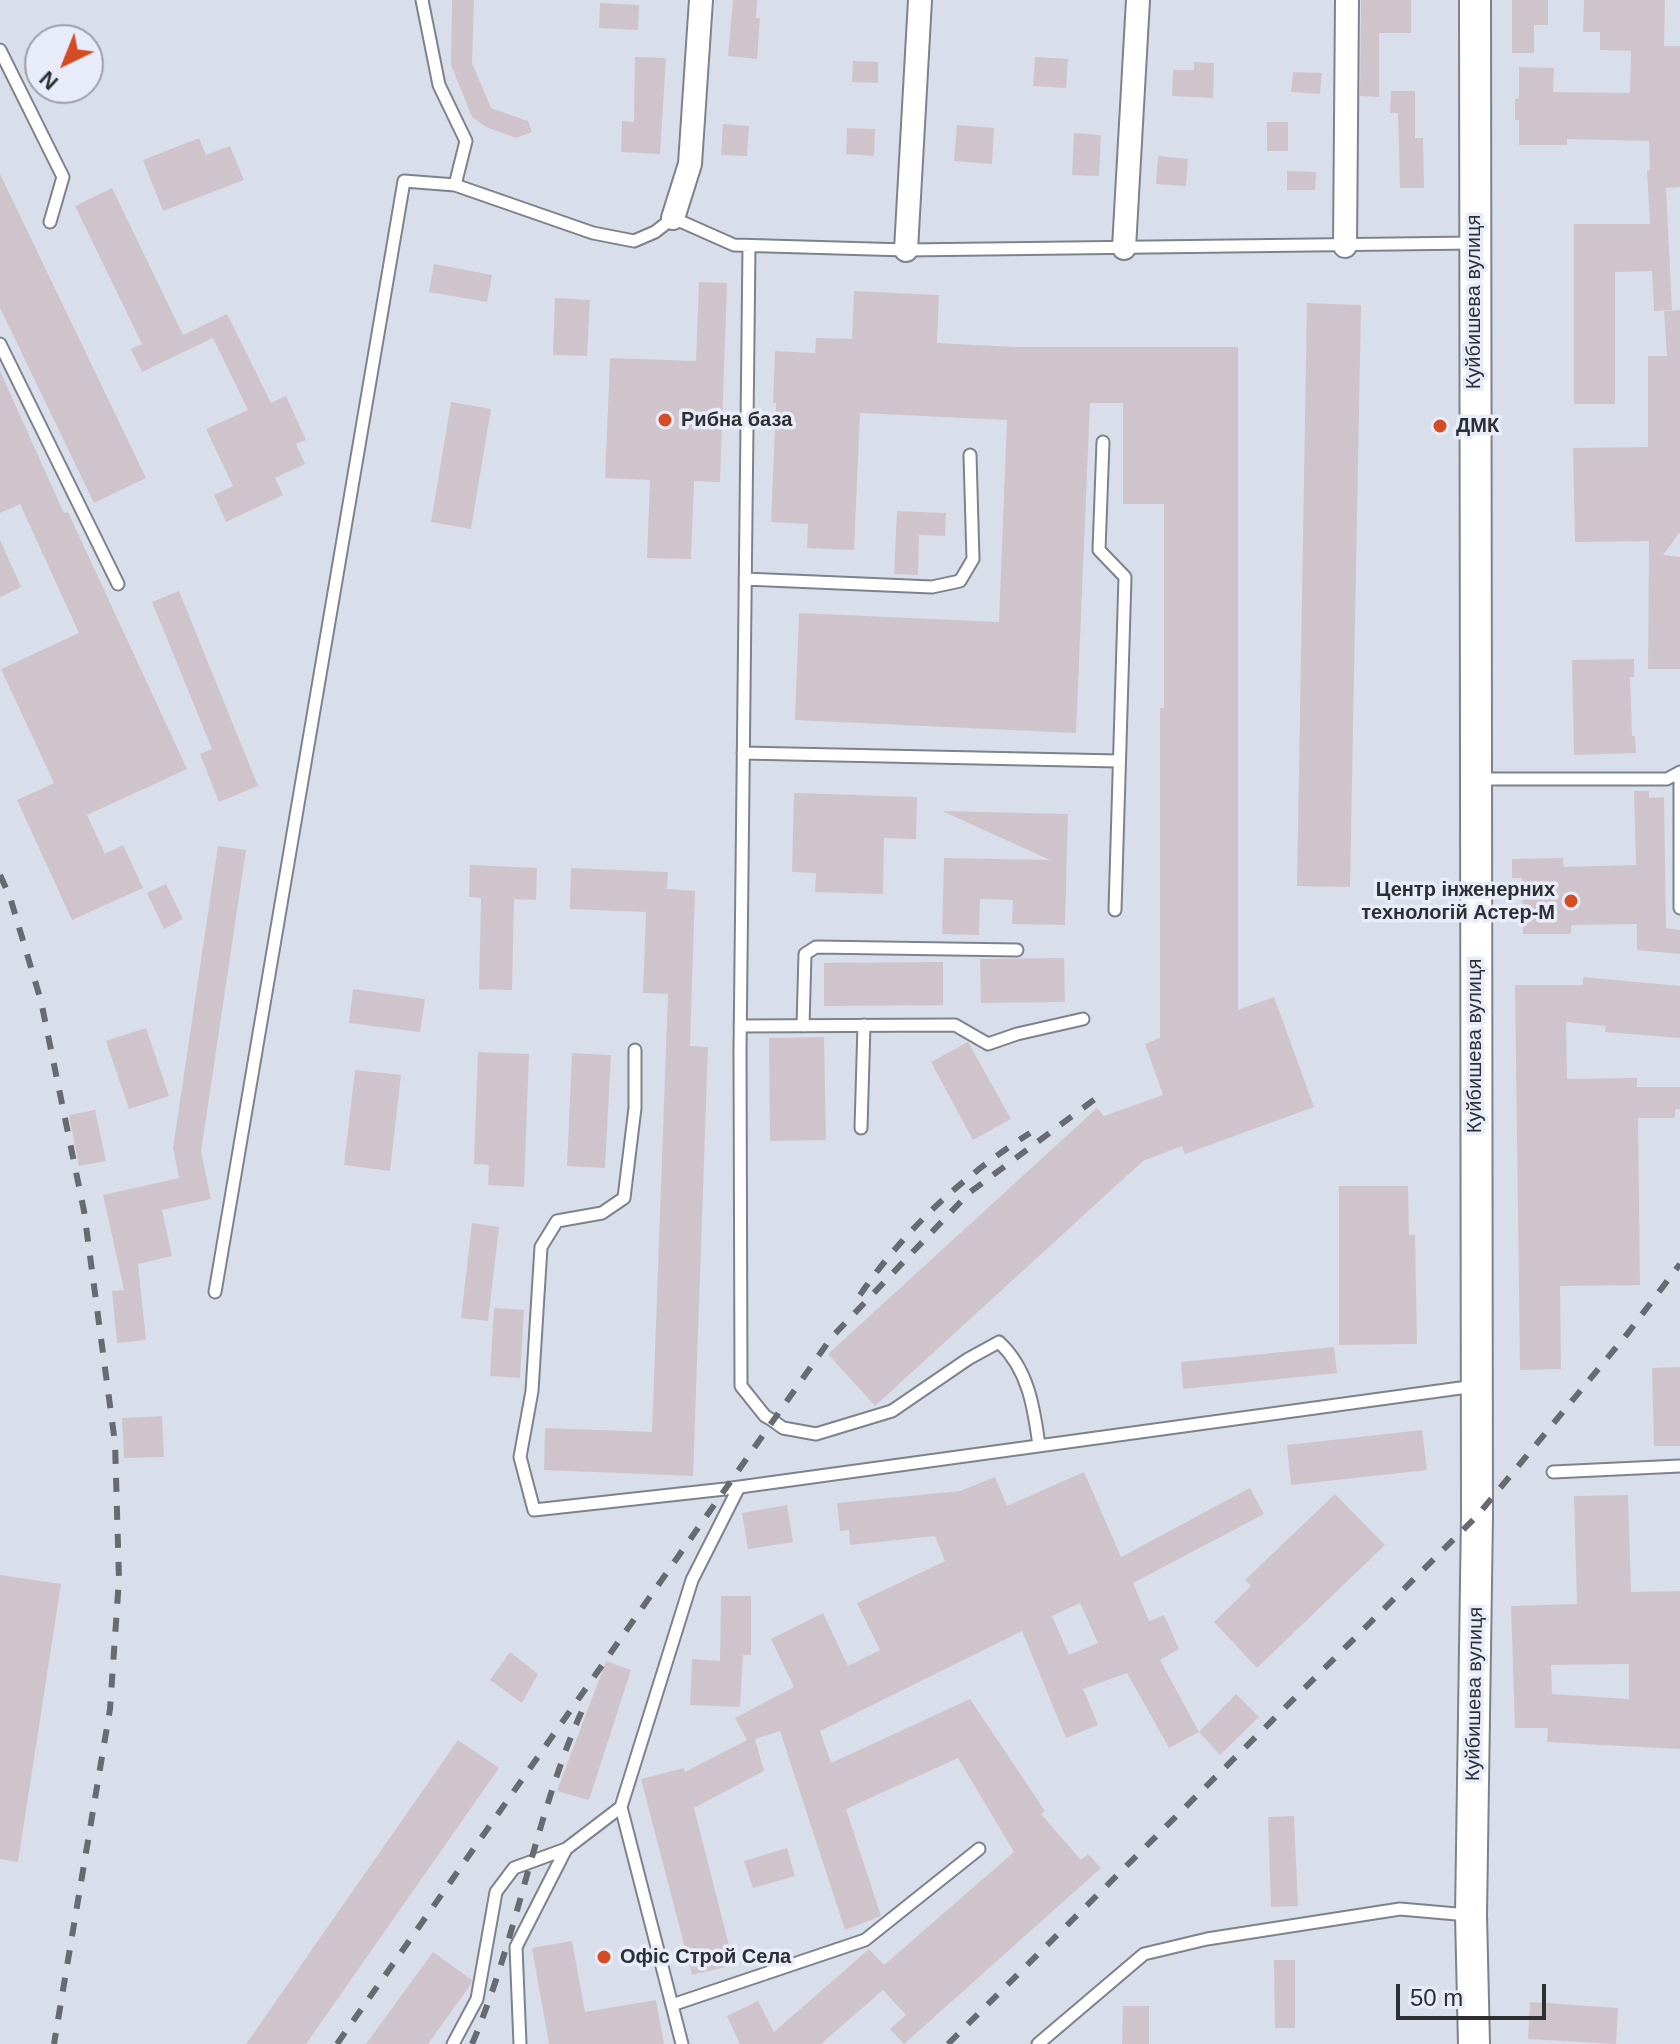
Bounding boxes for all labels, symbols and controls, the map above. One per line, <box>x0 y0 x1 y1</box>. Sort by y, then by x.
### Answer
north arrow <box>24 24 104 104</box>
text: N <box>34 66 63 95</box>
street label: Куйбишева вулиця <box>1462 215 1486 389</box>
place label: Рибна база <box>681 408 792 432</box>
marker: Рибна база <box>656 411 674 429</box>
place label: ДМК <box>1456 414 1499 438</box>
marker: ДМК <box>1431 417 1449 435</box>
place label: Центр інженерних технологій Астер-М <box>1361 878 1555 925</box>
marker: Центр інженерних технологій Астер-М <box>1562 892 1580 910</box>
street label: Куйбишева вулиця <box>1463 959 1487 1133</box>
street label: Куйбишева вулиця <box>1461 1607 1489 1781</box>
place label: Офіс Строй Села <box>620 1945 791 1969</box>
marker: Офіс Строй Села <box>595 1948 613 1966</box>
scale bar <box>1400 1968 1550 2018</box>
text: 50 m <box>1410 1984 1463 2011</box>

